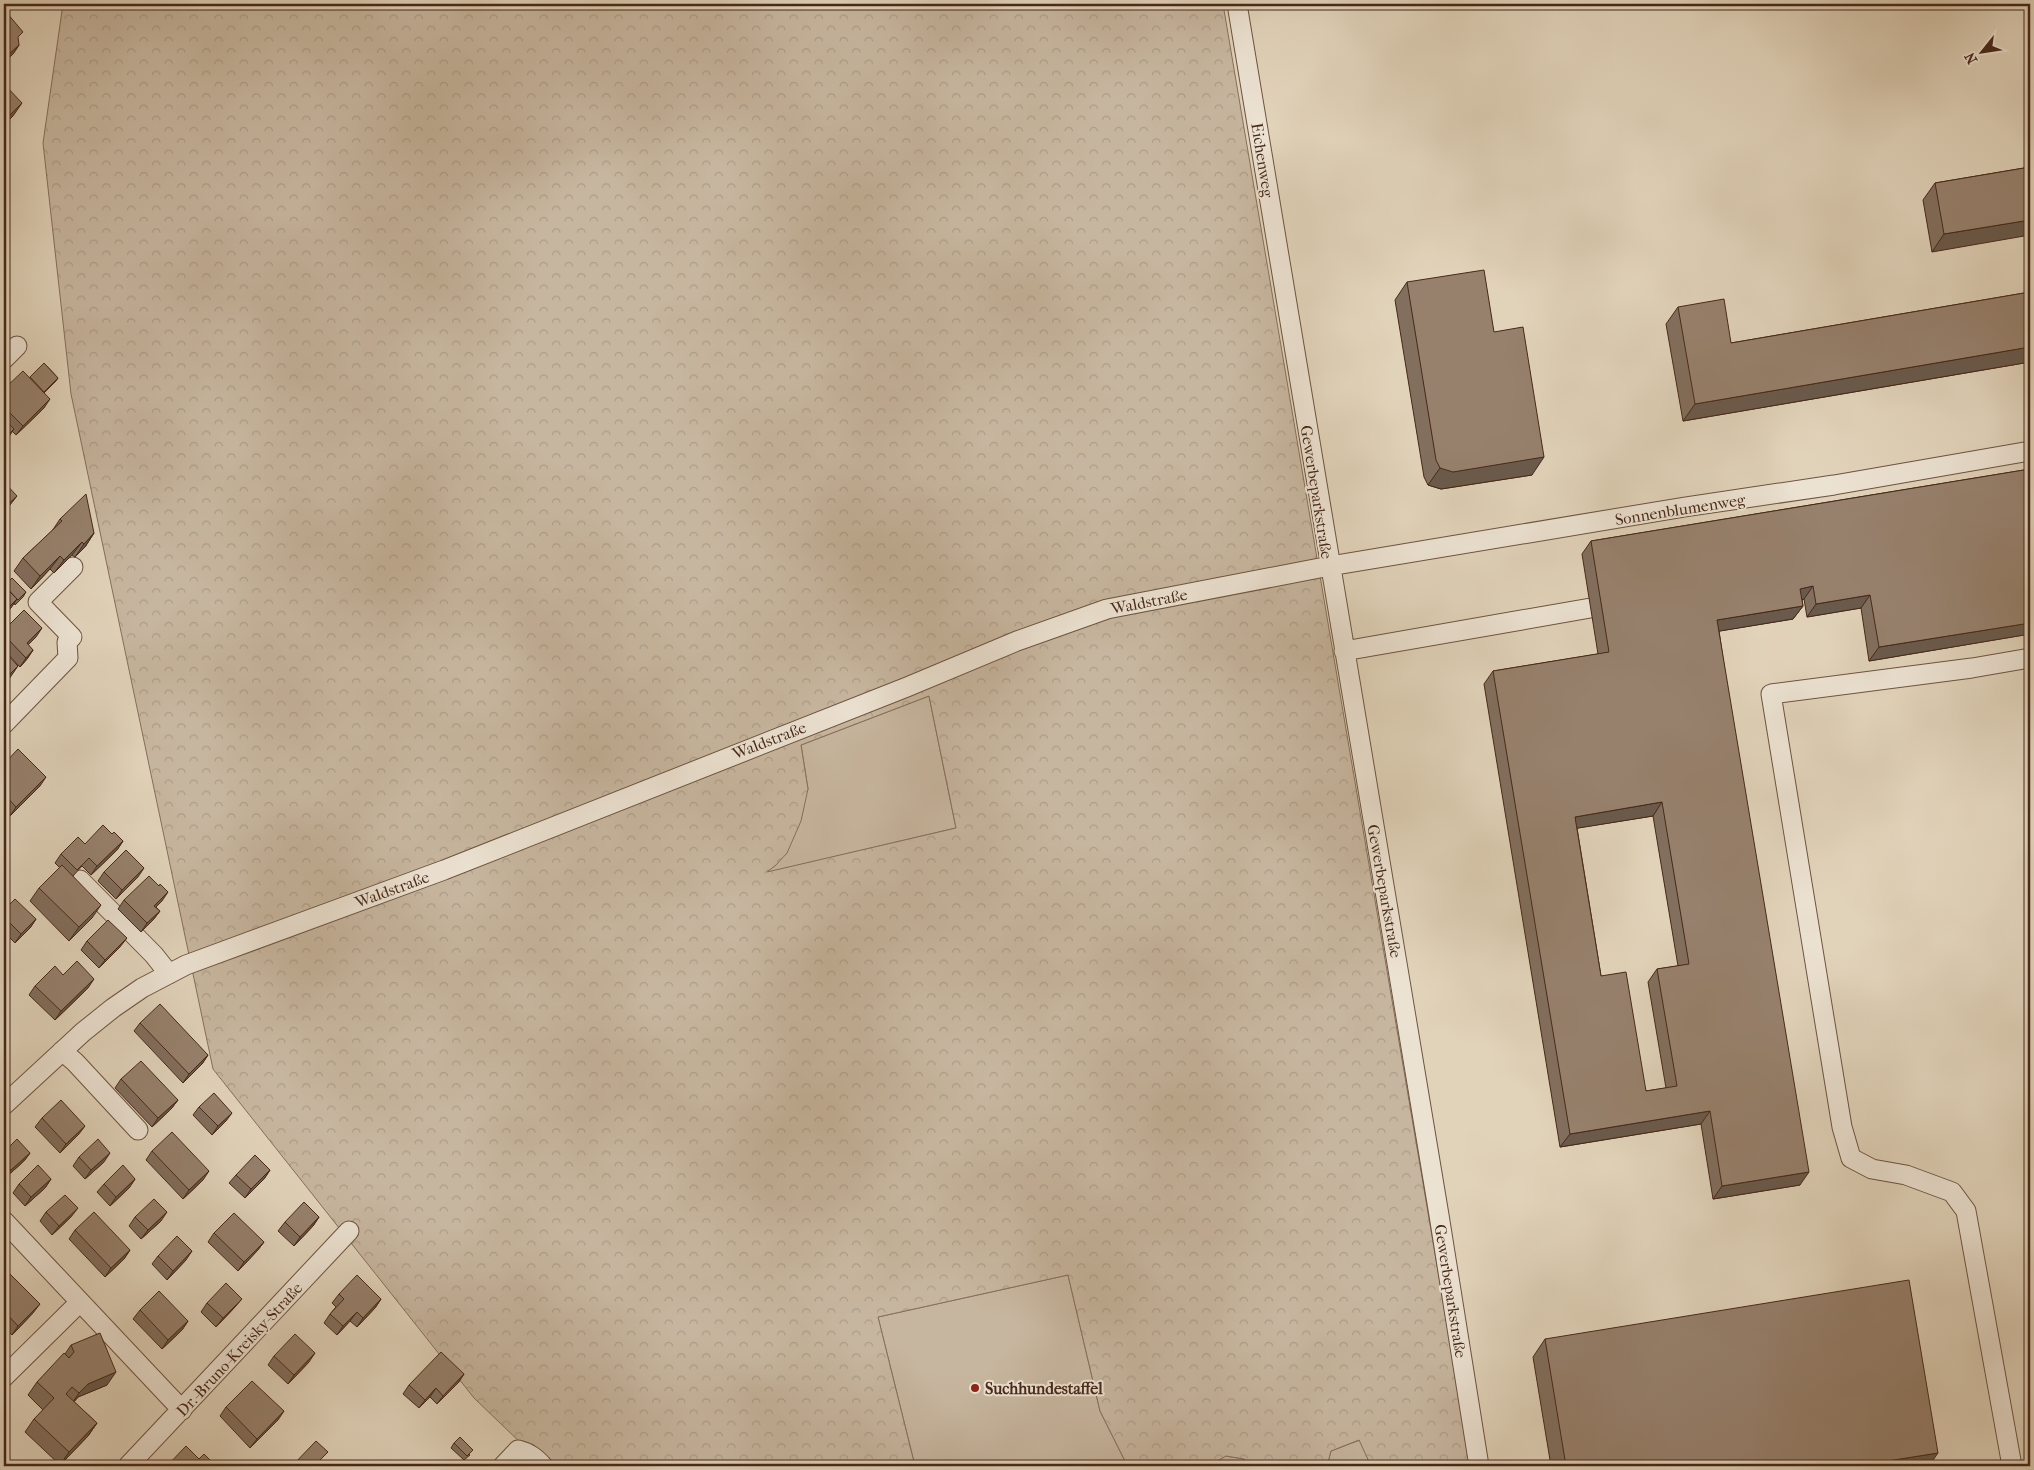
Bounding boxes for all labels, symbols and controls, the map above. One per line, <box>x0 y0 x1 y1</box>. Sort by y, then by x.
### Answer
north arrow <box>1956 28 2006 78</box>
text: N <box>1961 49 1981 67</box>
street label: Eichenweg <box>1247 121 1278 199</box>
street label: Gewerbeparkstraße <box>1297 424 1336 560</box>
street label: Sonnenblumenweg <box>1614 490 1747 529</box>
street label: Waldstraße <box>1108 585 1189 618</box>
street label: Waldstraße <box>729 718 809 764</box>
street label: Gewerbeparkstraße <box>1363 823 1406 959</box>
street label: Waldstraße <box>352 867 432 912</box>
street label: Gewerbeparkstraße <box>1431 1223 1470 1359</box>
street label: Dr.-Bruno-Kreisky-Straße <box>172 1278 306 1420</box>
place label: Suchhundestaffel <box>985 1379 1103 1398</box>
marker: Suchhundestaffel <box>969 1382 981 1394</box>

